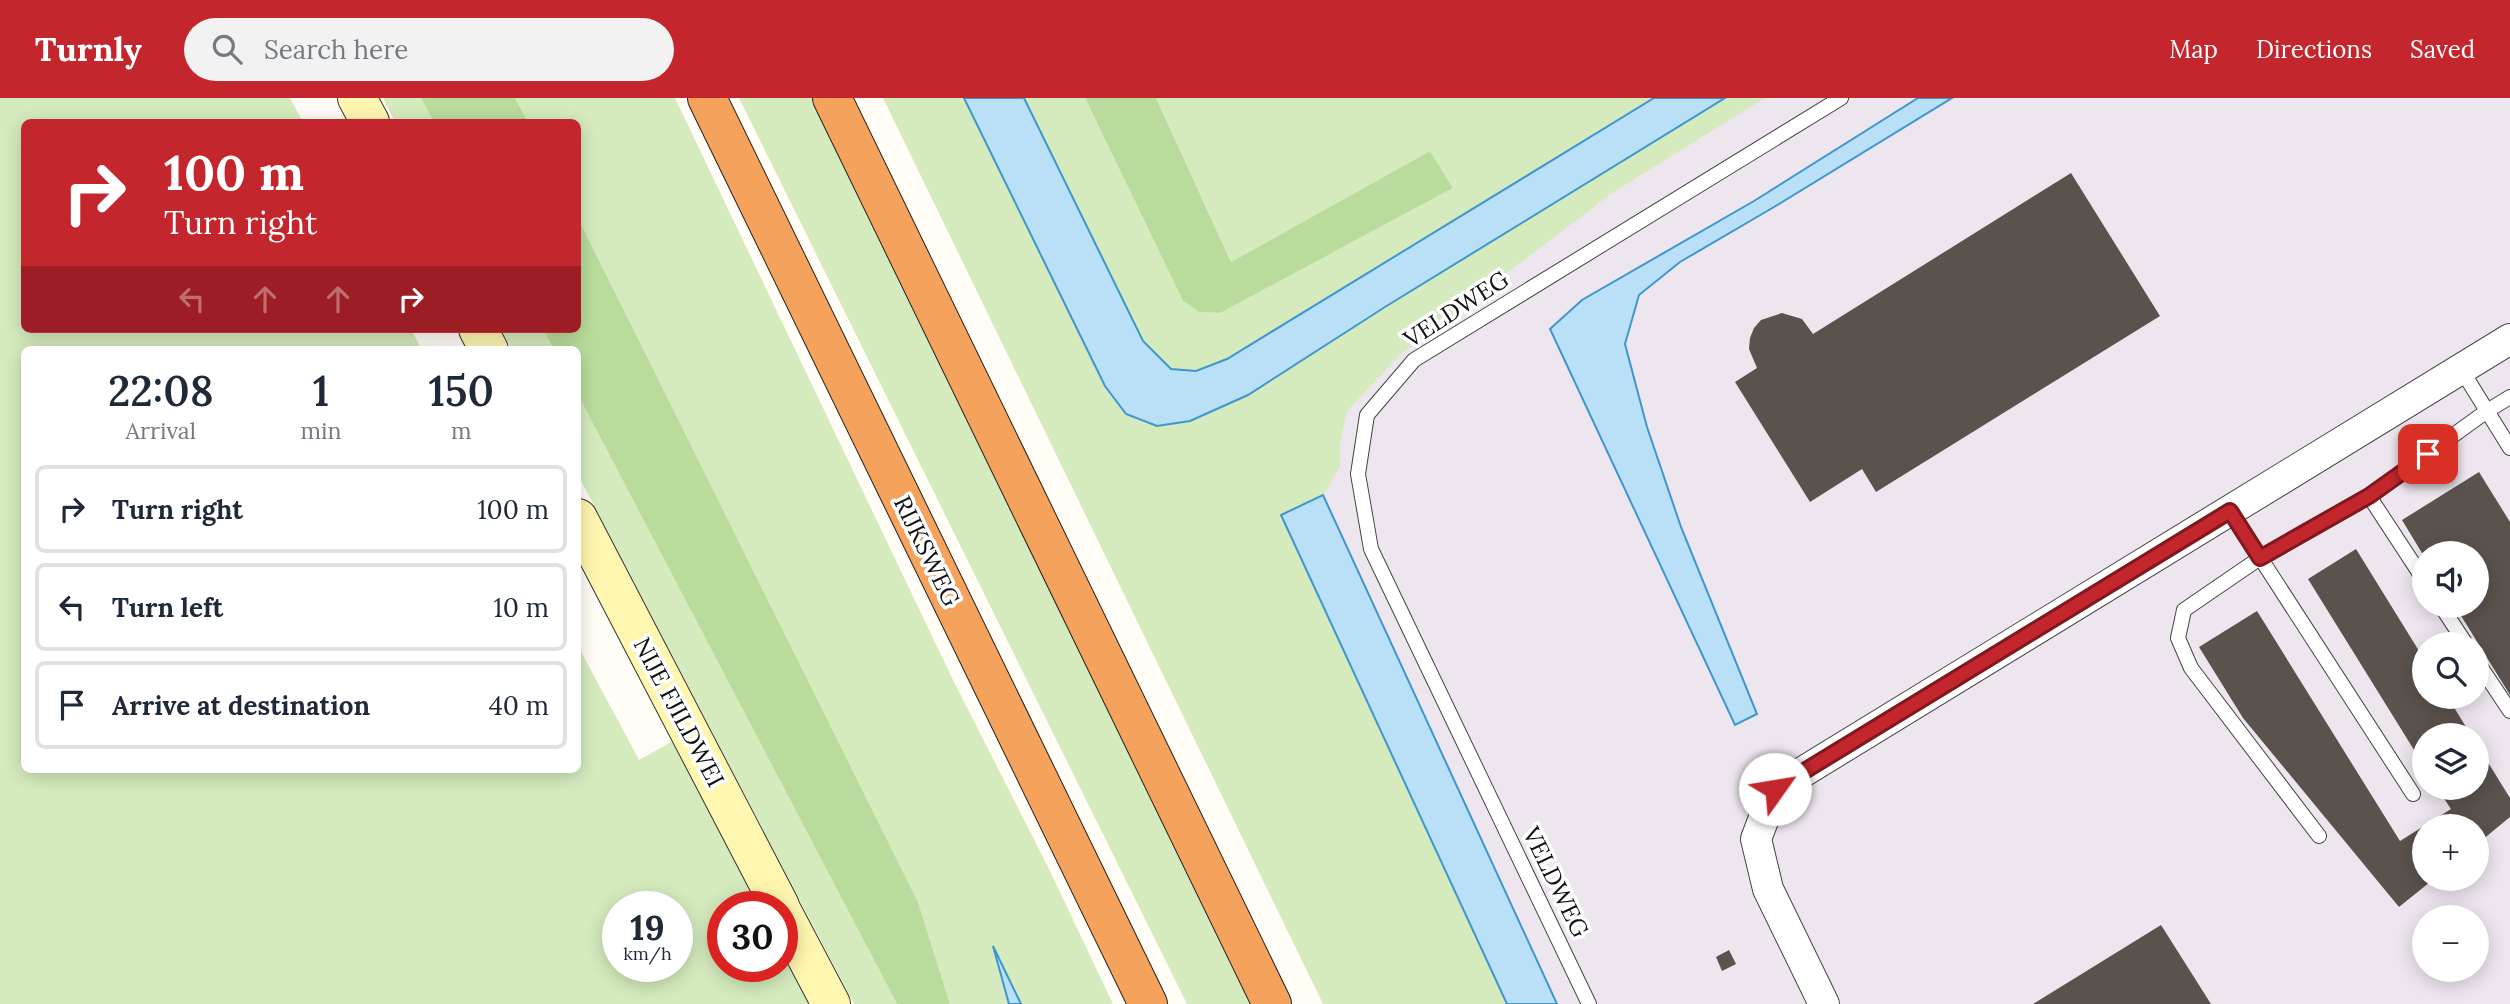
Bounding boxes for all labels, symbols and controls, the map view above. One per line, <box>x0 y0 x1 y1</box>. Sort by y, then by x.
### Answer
search box <box>184 18 674 81</box>
text: Turnly <box>35 28 142 70</box>
icon: search <box>208 30 246 68</box>
text: Search here <box>264 33 408 66</box>
text: Map <box>2169 34 2218 65</box>
text: Directions <box>2256 34 2372 65</box>
text: Saved <box>2410 34 2475 65</box>
text: 100 m <box>164 141 304 203</box>
icon: right <box>49 147 140 238</box>
text: Turn right <box>164 202 317 243</box>
street label: VELDWEG <box>1397 264 1514 355</box>
icon: left <box>173 280 211 318</box>
icon: ahead <box>246 280 284 318</box>
icon: ahead <box>319 280 357 318</box>
icon: right <box>392 280 430 318</box>
text: 22:08 <box>108 364 214 418</box>
text: 1 <box>313 364 329 418</box>
text: 150 <box>428 364 494 418</box>
text: Arrival <box>126 416 196 445</box>
text: min <box>301 416 342 445</box>
text: m <box>451 416 472 445</box>
pin <box>2398 424 2458 484</box>
icon: arrive <box>2409 435 2447 473</box>
icon: right <box>53 490 91 528</box>
street label: RIJKSWEG <box>887 491 967 611</box>
text: Turn right <box>112 493 243 526</box>
text: 100 m <box>477 493 549 526</box>
map controls <box>2412 541 2489 982</box>
button: sound <box>2412 541 2489 618</box>
icon: left <box>53 588 91 626</box>
text: Turn left <box>112 591 223 624</box>
text: 10 m <box>493 591 549 624</box>
street label: NIJE FJILDWEI <box>627 632 731 792</box>
button: search <box>2412 632 2489 709</box>
icon: arrive <box>53 686 91 724</box>
text: Arrive at destination <box>112 689 370 722</box>
text: 40 m <box>489 689 549 722</box>
button: layers <box>2412 723 2489 800</box>
position arrow <box>1738 752 1812 826</box>
button: + <box>2412 814 2489 891</box>
street label: VELDWEG <box>1516 821 1596 942</box>
speed limit sign: 30 <box>707 891 798 982</box>
text: 19 <box>630 905 665 950</box>
button: − <box>2412 905 2489 982</box>
text: km/h <box>623 942 672 965</box>

